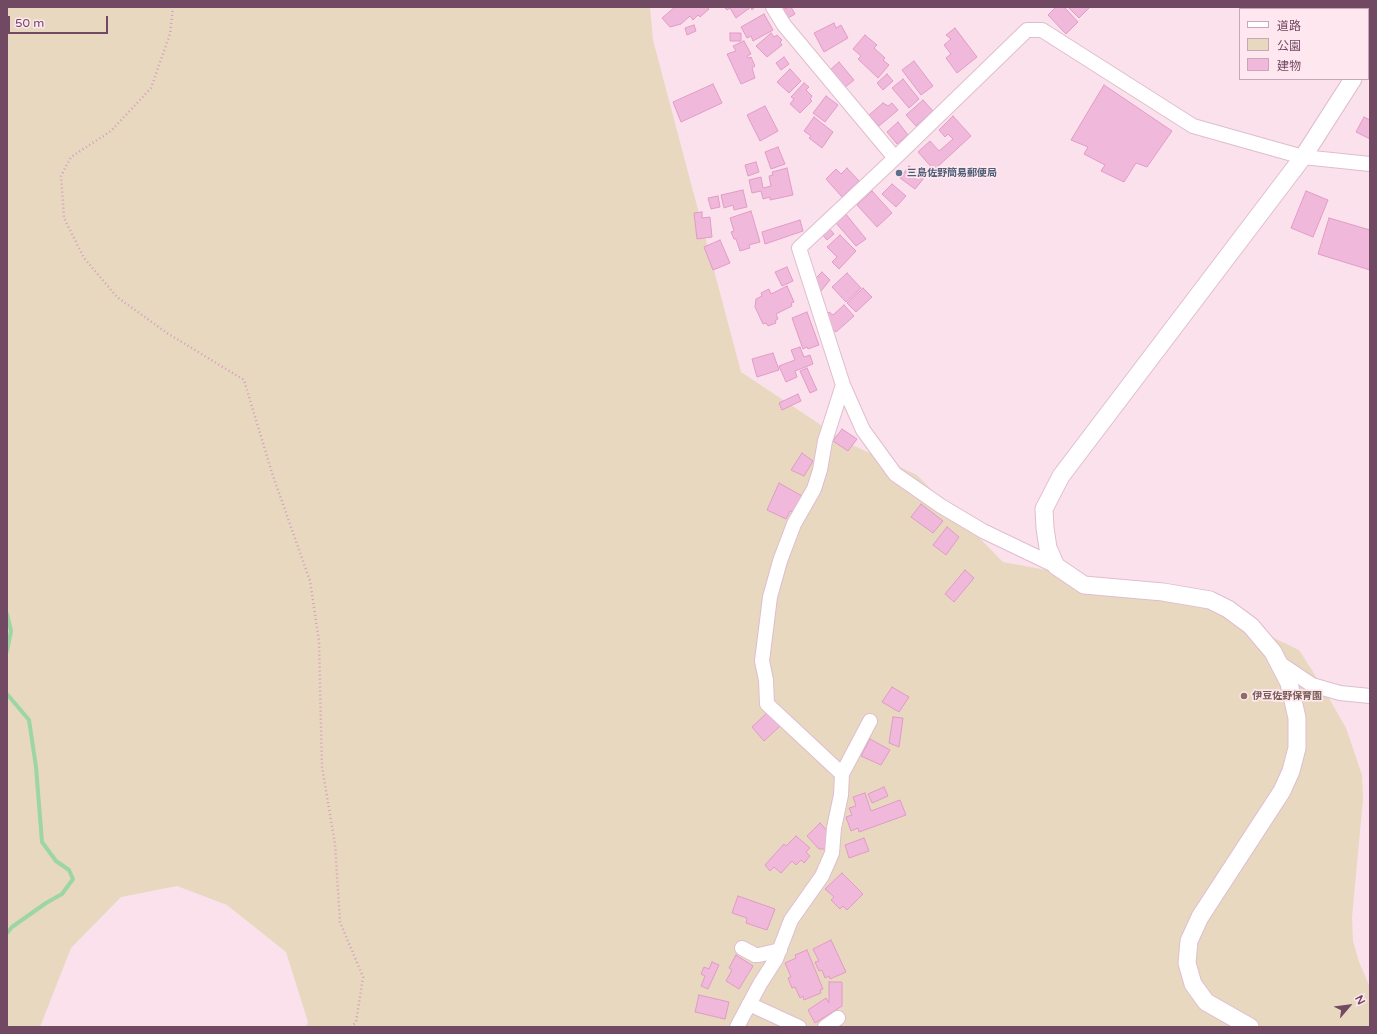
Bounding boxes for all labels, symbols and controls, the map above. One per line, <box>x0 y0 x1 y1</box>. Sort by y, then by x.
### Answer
scale bar <box>10 8 110 34</box>
legend <box>1239 8 1369 80</box>
text: 50 m <box>15 16 44 30</box>
text: 道路 <box>1277 19 1301 33</box>
text: 公園 <box>1277 39 1301 53</box>
text: 建物 <box>1277 59 1301 73</box>
place label: 三島佐野簡易郵便局 <box>907 167 997 179</box>
marker: 三島佐野簡易郵便局 <box>894 168 904 178</box>
place label: 伊豆佐野保育園 <box>1252 690 1322 702</box>
marker: 伊豆佐野保育園 <box>1239 691 1249 701</box>
north arrow <box>1329 986 1369 1026</box>
text: N <box>1352 993 1368 1007</box>

